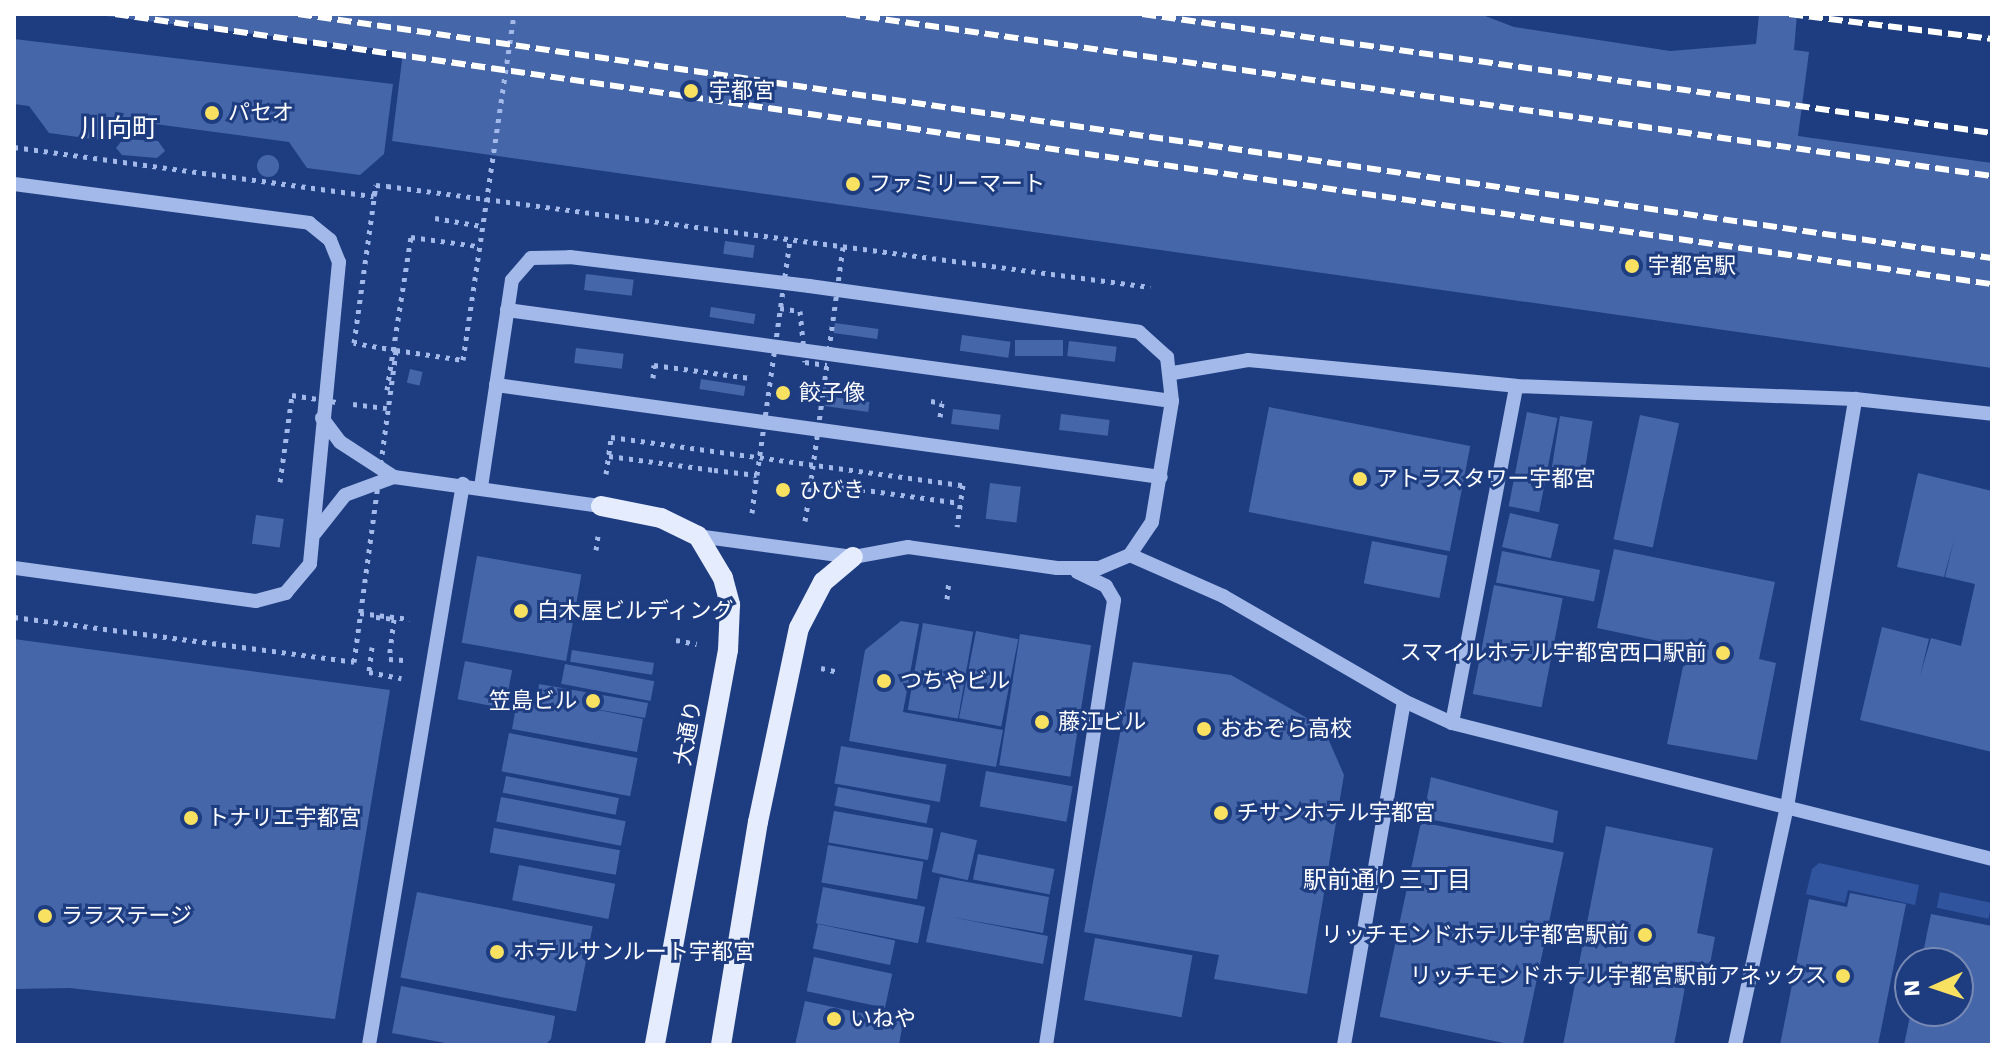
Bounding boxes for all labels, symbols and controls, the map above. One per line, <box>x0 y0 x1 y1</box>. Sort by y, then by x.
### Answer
place label: 宇都宮 <box>709 78 775 104</box>
marker: 宇都宮 <box>680 80 702 102</box>
place label: パセオ <box>228 100 294 126</box>
marker: パセオ <box>203 104 221 122</box>
district label: 川向町 <box>80 113 158 145</box>
place label: ファミリーマート <box>869 171 1045 197</box>
marker: ファミリーマート <box>844 175 862 193</box>
place label: 宇都宮駅 <box>1648 253 1736 279</box>
marker: 宇都宮駅 <box>1623 257 1641 275</box>
place label: 餃子像 <box>799 380 865 406</box>
marker: 餃子像 <box>774 384 792 402</box>
place label: アトラスタワー宇都宮 <box>1376 466 1596 492</box>
marker: アトラスタワー宇都宮 <box>1351 470 1369 488</box>
place label: ひびき <box>799 477 865 503</box>
marker: ひびき <box>774 481 792 499</box>
place label: 白木屋ビルディング <box>537 598 735 624</box>
marker: 白木屋ビルディング <box>512 602 530 620</box>
place label: スマイルホテル宇都宮西口駅前 <box>1399 640 1707 666</box>
marker: スマイルホテル宇都宮西口駅前 <box>1714 644 1732 662</box>
place label: つちやビル <box>900 668 1010 694</box>
marker: つちやビル <box>875 672 893 690</box>
place label: 笠島ビル <box>489 688 577 714</box>
marker: 笠島ビル <box>584 692 602 710</box>
street label: 大通り <box>669 698 707 768</box>
place label: 藤江ビル <box>1058 709 1146 735</box>
marker: 藤江ビル <box>1033 713 1051 731</box>
place label: おおぞら高校 <box>1220 716 1352 742</box>
marker: おおぞら高校 <box>1195 720 1213 738</box>
place label: チサンホテル宇都宮 <box>1237 800 1435 826</box>
marker: チサンホテル宇都宮 <box>1212 804 1230 822</box>
place label: トナリエ宇都宮 <box>207 805 361 831</box>
marker: トナリエ宇都宮 <box>182 809 200 827</box>
district label: 駅前通り三丁目 <box>1303 867 1471 895</box>
place label: ララステージ <box>61 903 193 929</box>
marker: ララステージ <box>36 907 54 925</box>
place label: リッチモンドホテル宇都宮駅前 <box>1321 922 1629 948</box>
marker: リッチモンドホテル宇都宮駅前 <box>1636 926 1654 944</box>
place label: ホテルサンルート宇都宮 <box>513 939 755 965</box>
marker: ホテルサンルート宇都宮 <box>488 943 506 961</box>
north arrow <box>1894 947 1974 1027</box>
place label: リッチモンドホテル宇都宮駅前アネックス <box>1409 963 1827 989</box>
marker: リッチモンドホテル宇都宮駅前アネックス <box>1834 967 1852 985</box>
text: N <box>1899 979 1924 997</box>
place label: いねや <box>850 1006 916 1032</box>
marker: いねや <box>825 1010 843 1028</box>

